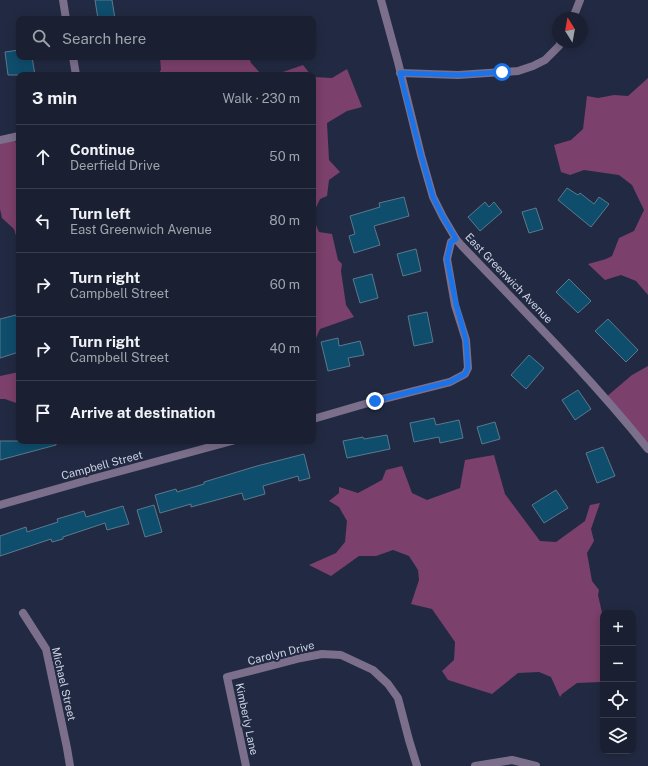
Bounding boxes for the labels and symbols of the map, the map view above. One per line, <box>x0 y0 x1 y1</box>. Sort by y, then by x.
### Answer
north arrow <box>552 12 588 48</box>
route start <box>493 63 511 81</box>
street label: East Greenwich Avenue <box>463 231 555 325</box>
route end <box>366 392 384 410</box>
street label: Campbell Street <box>60 448 144 482</box>
street label: Carolyn Drive <box>246 639 316 667</box>
street label: Michael Street <box>50 646 78 722</box>
street label: Kimberly Lane <box>234 682 260 756</box>

